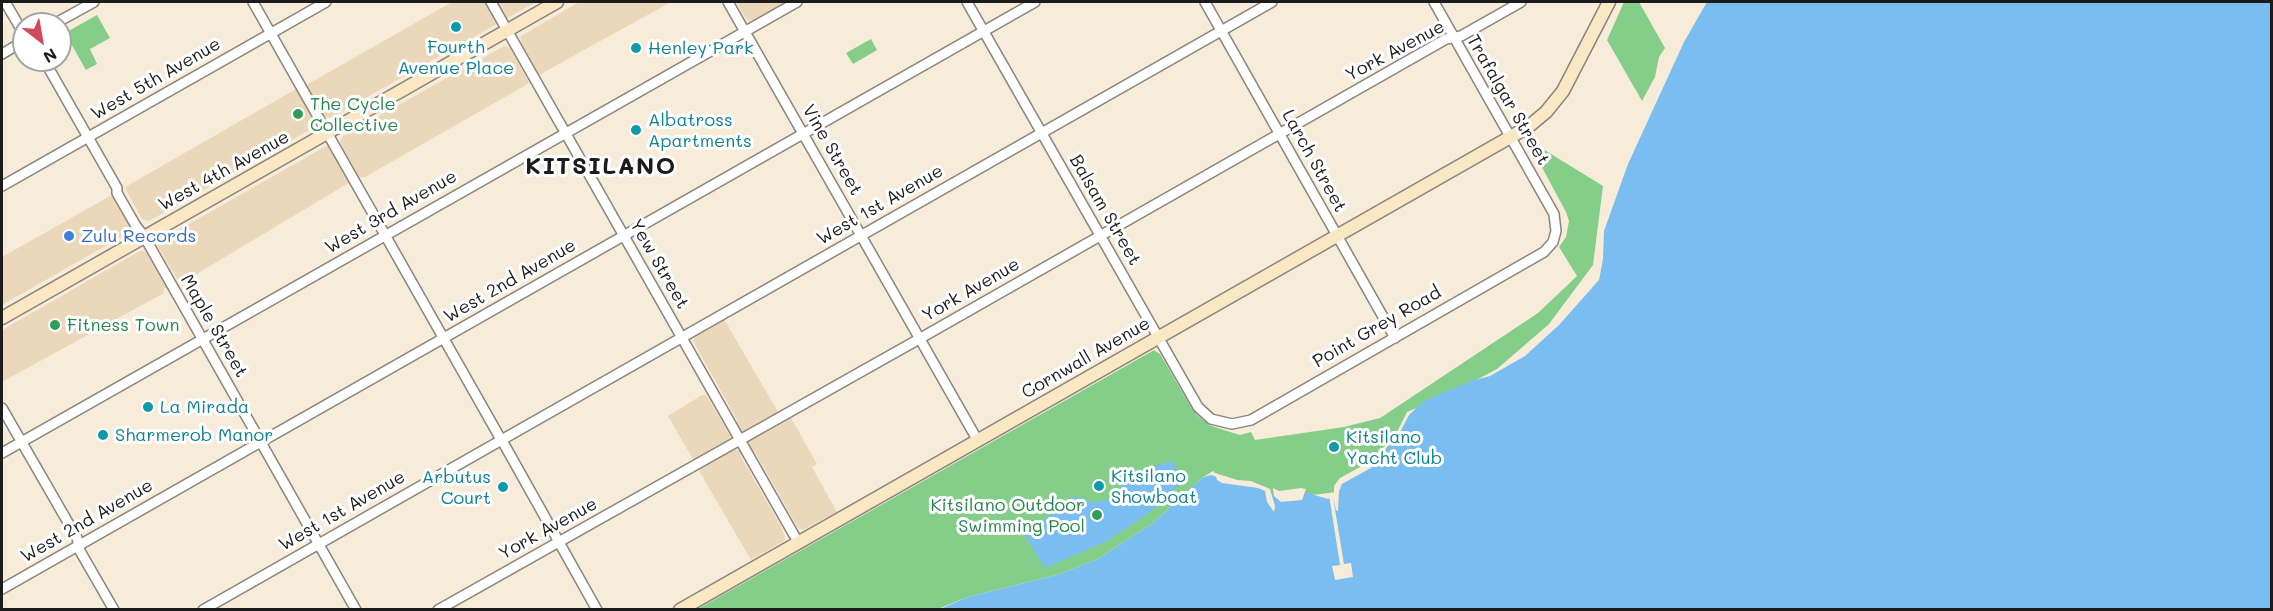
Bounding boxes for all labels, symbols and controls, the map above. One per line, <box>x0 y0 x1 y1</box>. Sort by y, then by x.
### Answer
north arrow <box>12 12 72 72</box>
street label: York Avenue <box>1342 16 1448 86</box>
marker: Fourth Avenue Place <box>449 20 463 34</box>
street label: Trafalgar Street <box>1462 31 1554 169</box>
street label: West 5th Avenue <box>87 33 225 125</box>
place label: Fourth Avenue Place <box>398 36 514 78</box>
place label: Henley Park <box>648 37 754 59</box>
marker: Henley Park <box>629 41 643 55</box>
text: N <box>40 44 61 68</box>
place label: The Cycle Collective <box>310 93 398 136</box>
street label: Vine Street <box>797 101 867 199</box>
street label: Larch Street <box>1277 106 1351 216</box>
marker: The Cycle Collective <box>291 107 305 121</box>
place label: Albatross Apartments <box>648 109 752 152</box>
marker: Albatross Apartments <box>629 123 643 137</box>
street label: West 4th Avenue <box>155 126 293 216</box>
street label: Balsam Street <box>1065 151 1145 269</box>
district label: KITSILANO <box>525 153 677 181</box>
street label: West 1st Avenue <box>813 160 947 250</box>
street label: West 3rd Avenue <box>321 166 461 258</box>
street label: Yew Street <box>625 215 693 313</box>
place label: Zulu Records <box>81 225 196 247</box>
marker: Zulu Records <box>62 229 76 243</box>
street label: West 2nd Avenue <box>440 234 580 328</box>
street label: York Avenue <box>918 253 1024 327</box>
street label: Maple Street <box>176 271 252 381</box>
street label: Point Grey Road <box>1309 282 1445 372</box>
street label: Cornwall Avenue <box>1018 312 1154 404</box>
place label: Fitness Town <box>67 314 179 336</box>
marker: Fitness Town <box>48 318 62 332</box>
place label: La Mirada <box>160 396 249 418</box>
marker: La Mirada <box>141 400 155 414</box>
place label: Sharmerob Manor <box>115 424 273 446</box>
place label: Kitsilano Yacht Club <box>1346 426 1442 468</box>
marker: Sharmerob Manor <box>96 428 110 442</box>
marker: Kitsilano Yacht Club <box>1327 440 1341 454</box>
place label: Kitsilano Showboat <box>1111 465 1197 508</box>
street label: West 1st Avenue <box>275 466 409 556</box>
place label: Arbutus Court <box>422 466 491 508</box>
street label: West 2nd Avenue <box>17 474 157 568</box>
marker: Kitsilano Showboat <box>1092 479 1106 493</box>
marker: Arbutus Court <box>496 480 510 494</box>
street label: York Avenue <box>495 493 601 565</box>
place label: Kitsilano Outdoor Swimming Pool <box>930 494 1085 536</box>
marker: Kitsilano Outdoor Swimming Pool <box>1090 508 1104 522</box>

